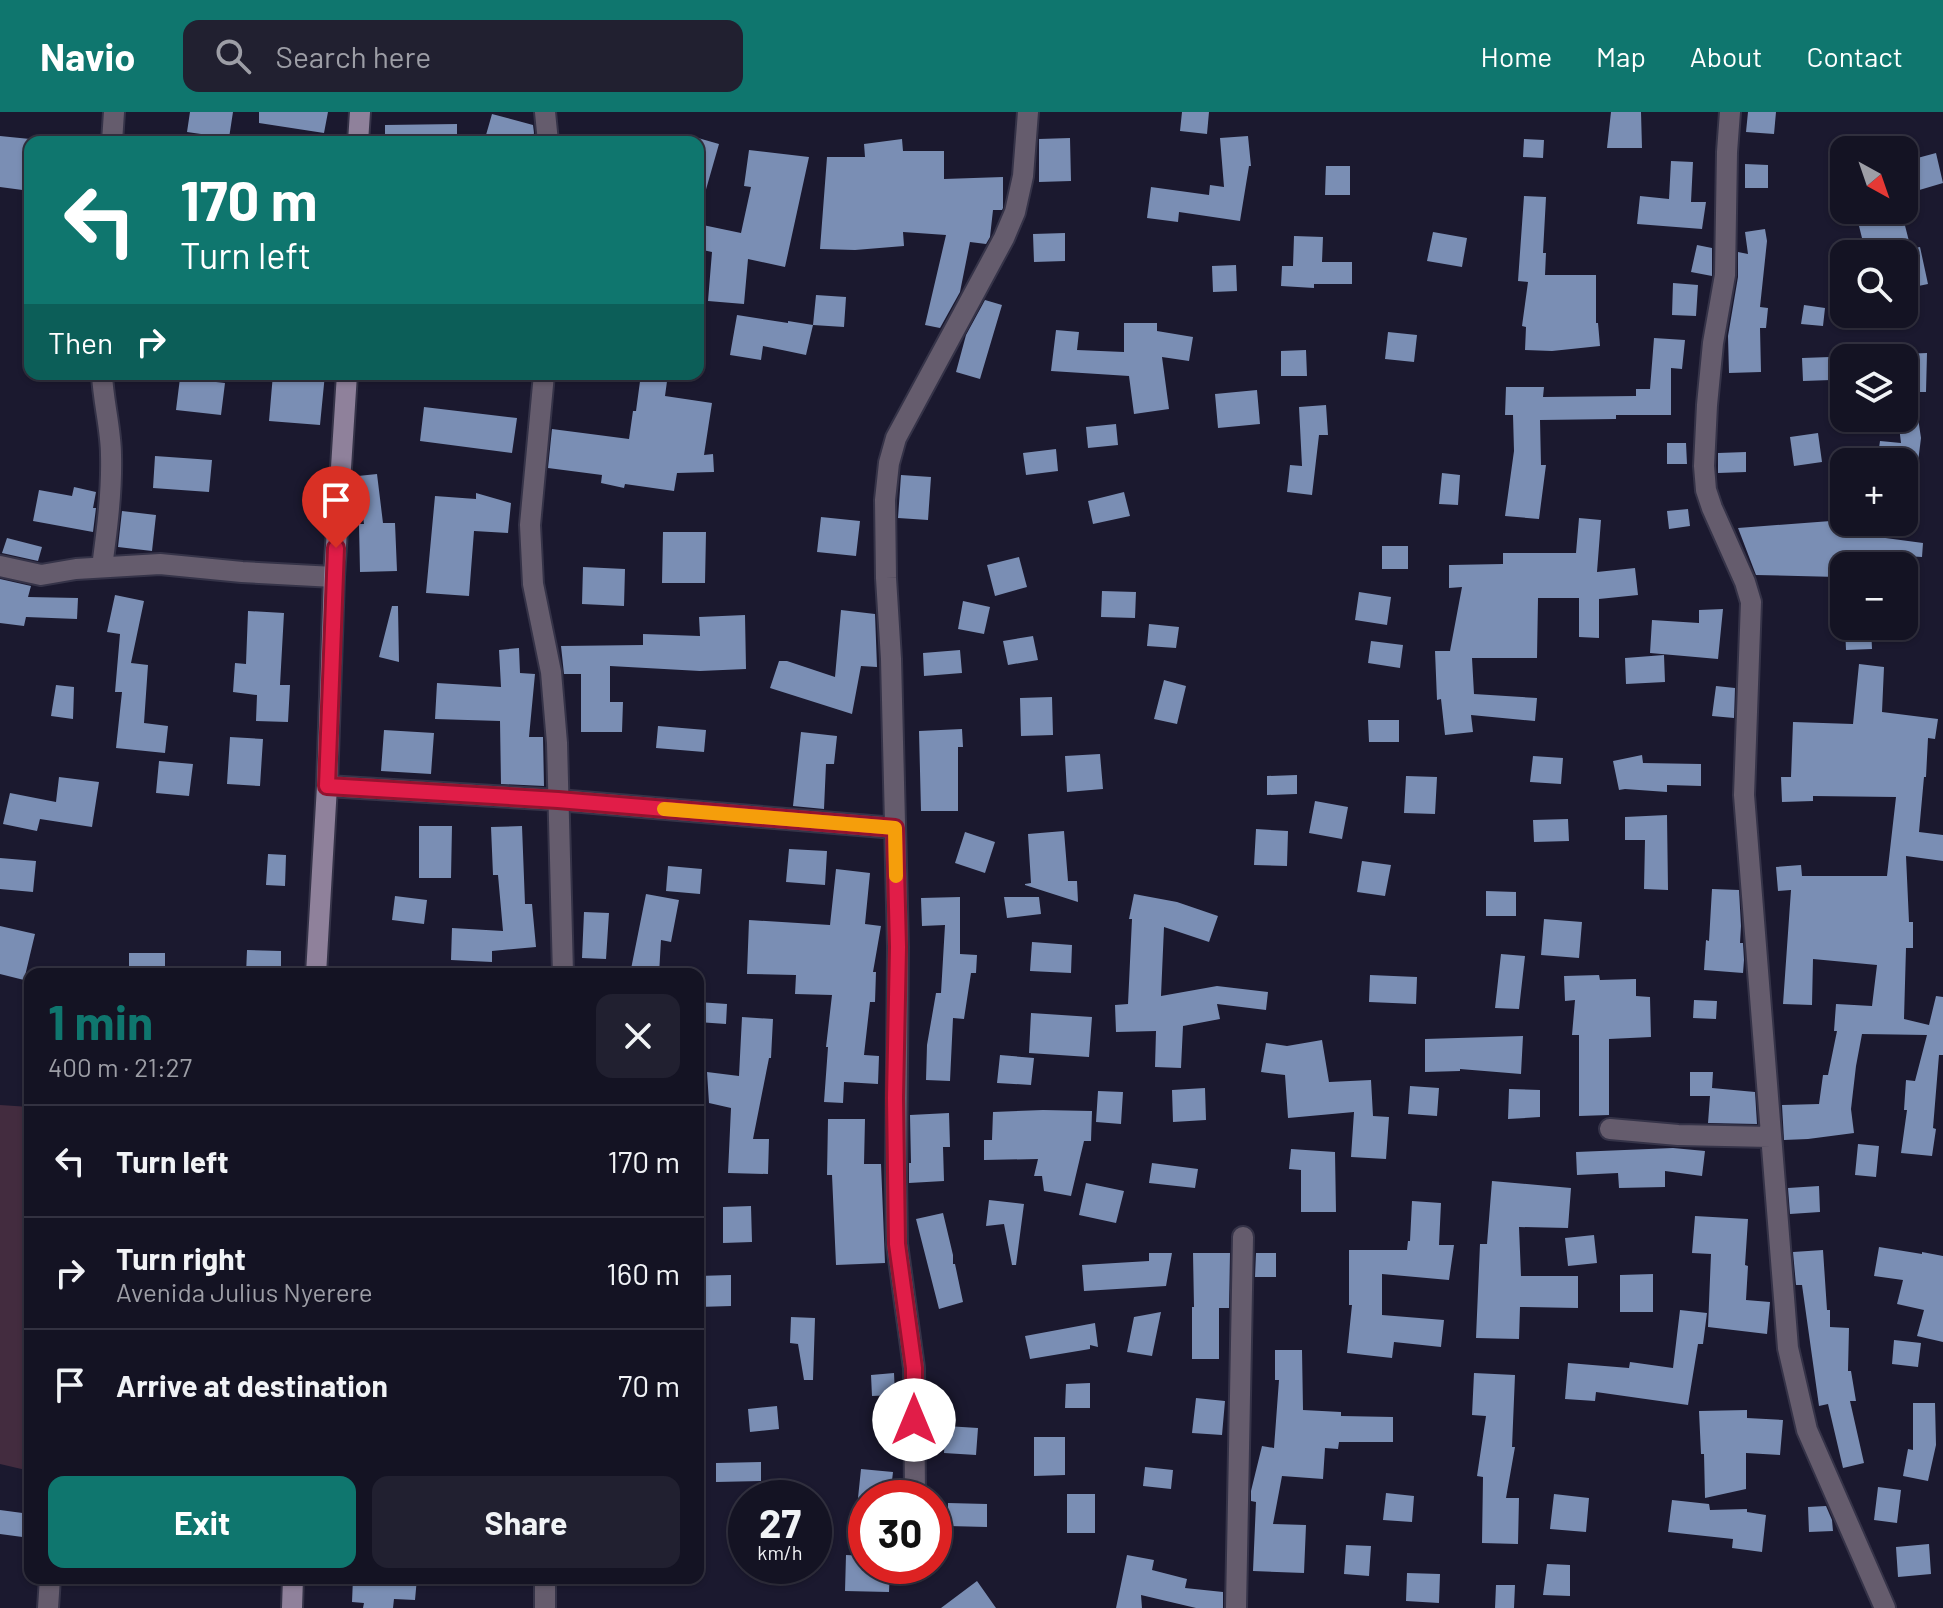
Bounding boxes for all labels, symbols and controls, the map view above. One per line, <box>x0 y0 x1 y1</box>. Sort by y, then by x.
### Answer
search box <box>183 20 743 92</box>
text: Navio <box>40 33 135 79</box>
icon: search <box>211 34 255 78</box>
text: Search here <box>275 38 431 74</box>
text: Home <box>1481 39 1552 73</box>
text: Map <box>1596 39 1646 73</box>
text: About <box>1690 39 1762 73</box>
text: Contact <box>1806 39 1903 73</box>
north arrow <box>1830 136 1918 224</box>
map controls <box>1830 136 1918 640</box>
text: 170 m <box>180 165 317 232</box>
icon: left <box>48 168 152 272</box>
text: Turn left <box>180 233 311 276</box>
button: search <box>1830 240 1918 328</box>
icon: right <box>129 320 173 364</box>
text: Then <box>48 324 113 360</box>
button: layers <box>1830 344 1918 432</box>
button: + <box>1830 448 1918 536</box>
pin <box>302 466 370 548</box>
icon: arrive <box>314 478 358 522</box>
button: − <box>1830 552 1918 640</box>
text: 1 min <box>48 992 153 1050</box>
button: close <box>596 994 680 1078</box>
text: 400 m · 21:27 <box>48 1051 192 1082</box>
icon: left <box>48 1139 92 1183</box>
text: Turn left <box>116 1143 229 1179</box>
text: 170 m <box>608 1143 680 1179</box>
text: Turn right <box>116 1240 246 1276</box>
icon: right <box>48 1251 92 1295</box>
text: 160 m <box>606 1255 680 1291</box>
text: Avenida Julius Nyerere <box>116 1276 373 1307</box>
icon: arrive <box>48 1363 92 1407</box>
text: Arrive at destination <box>116 1367 388 1403</box>
text: 70 m <box>618 1367 680 1403</box>
position arrow <box>872 1378 956 1462</box>
button: Exit <box>48 1476 356 1568</box>
button: Share <box>372 1476 680 1568</box>
speed limit sign: 30 <box>848 1480 952 1584</box>
text: 27 <box>759 1498 801 1546</box>
text: km/h <box>757 1540 803 1564</box>

